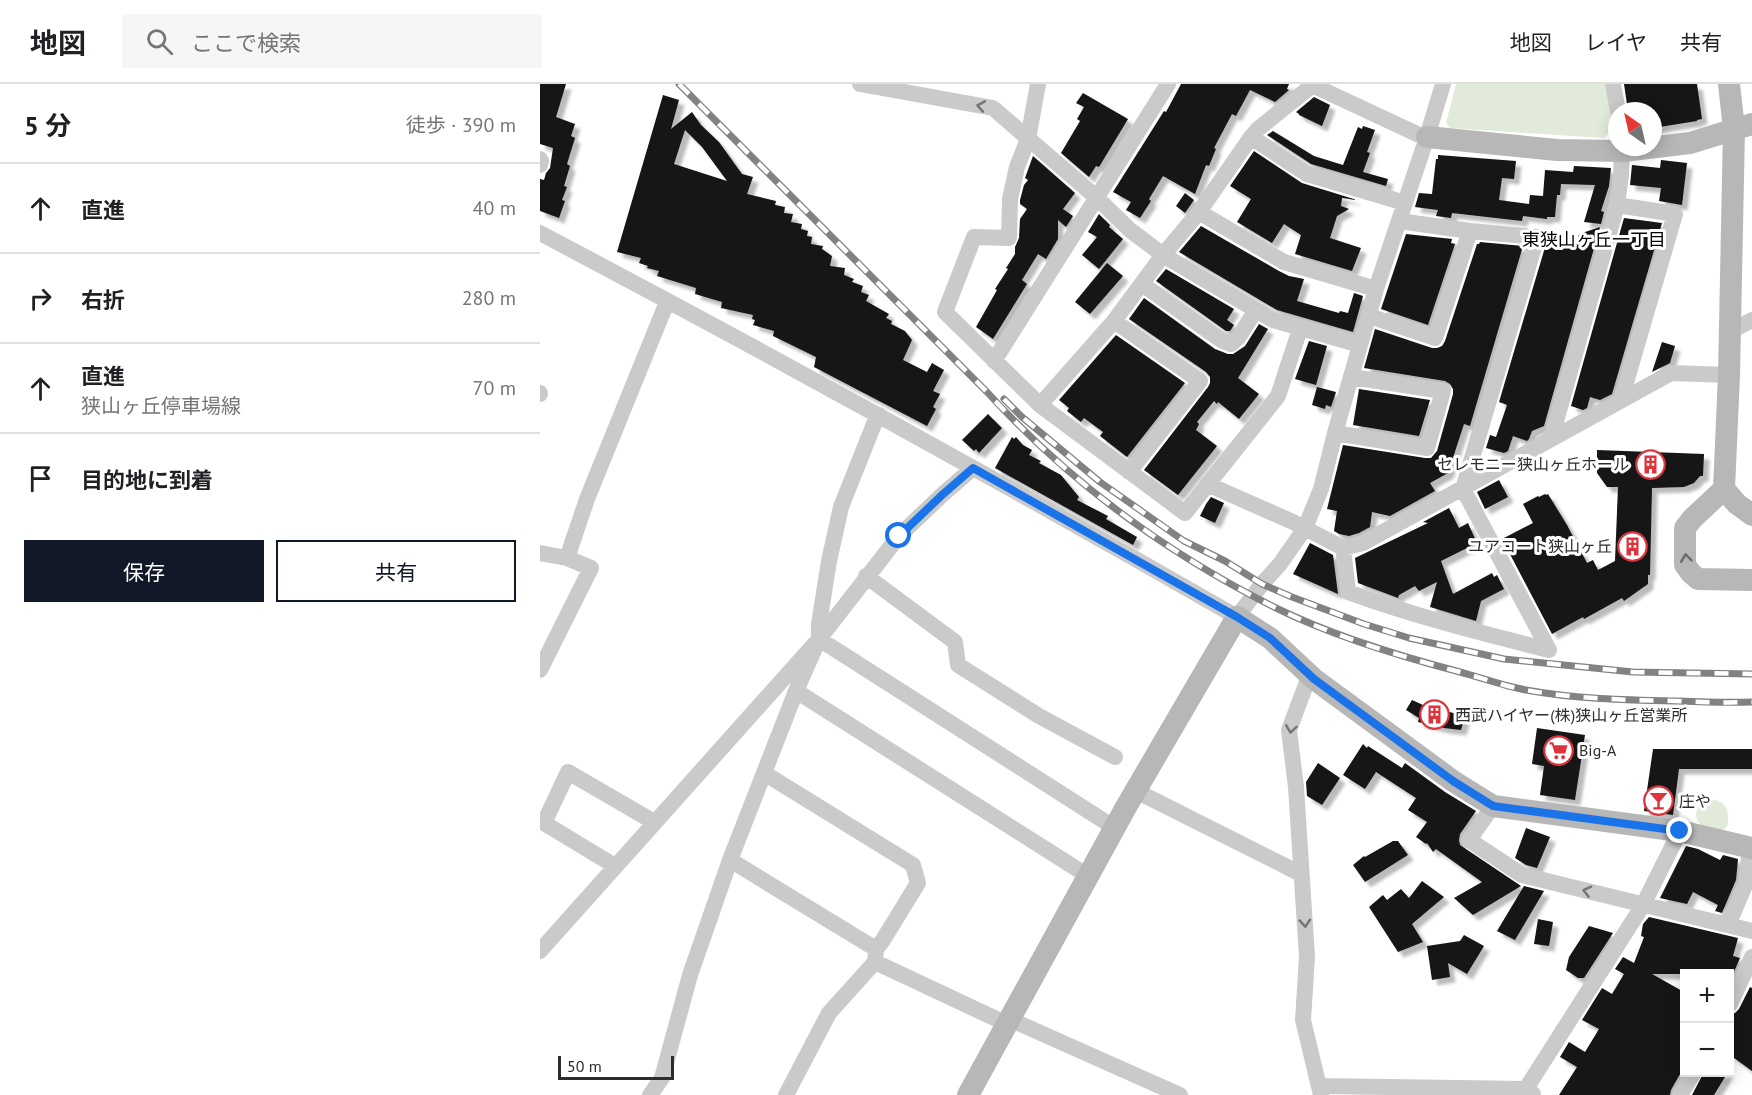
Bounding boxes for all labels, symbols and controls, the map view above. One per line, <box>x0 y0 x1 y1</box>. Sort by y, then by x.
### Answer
search box <box>122 14 542 68</box>
text: 地図 <box>30 24 86 61</box>
icon: search <box>143 25 176 58</box>
text: ここで検索 <box>191 29 301 57</box>
text: 地図 <box>1510 29 1552 56</box>
text: レイヤ <box>1585 29 1647 56</box>
text: 共有 <box>1680 29 1722 56</box>
one-way arrow <box>977 100 987 113</box>
north arrow <box>1608 102 1662 156</box>
text: 5 分 <box>24 109 71 142</box>
text: 徒歩 · 390 m <box>406 112 516 138</box>
icon: ahead <box>24 192 57 225</box>
text: 40 m <box>473 195 516 221</box>
text: 直進 <box>81 196 125 224</box>
district label: 東狭山ヶ丘一丁目 <box>1522 228 1666 251</box>
icon: right <box>24 282 57 315</box>
text: 280 m <box>462 285 516 311</box>
text: 右折 <box>81 286 125 314</box>
text: 直進 <box>81 362 125 390</box>
icon: ahead <box>24 372 57 405</box>
text: 70 m <box>473 375 516 401</box>
text: 狭山ヶ丘停車場線 <box>81 393 241 419</box>
building icon: セレモニー狭山ヶ丘ホール <box>1634 448 1666 480</box>
place label: セレモニー狭山ヶ丘ホール <box>1437 454 1629 474</box>
icon: arrive <box>24 462 57 495</box>
text: 目的地に到着 <box>81 466 213 494</box>
route start <box>885 522 911 548</box>
building icon: ユアコート狭山ヶ丘 <box>1617 530 1649 562</box>
place label: ユアコート狭山ヶ丘 <box>1468 536 1612 556</box>
button: 保存 <box>24 540 264 602</box>
button: 共有 <box>276 540 516 602</box>
one-way arrow <box>1680 553 1693 563</box>
building icon: 西武ハイヤー(株)狭山ヶ丘営業所 <box>1418 699 1450 731</box>
place label: 西武ハイヤー(株)狭山ヶ丘営業所 <box>1455 705 1687 725</box>
one-way arrow <box>1286 724 1298 734</box>
supermarket icon: Big-A <box>1542 734 1574 766</box>
place label: Big-A <box>1579 740 1617 760</box>
bar icon: 庄や <box>1642 785 1674 817</box>
place label: 庄や <box>1679 791 1711 811</box>
route end <box>1666 817 1692 843</box>
one-way arrow <box>1582 886 1592 899</box>
one-way arrow <box>1298 919 1311 928</box>
map controls <box>1680 969 1734 1077</box>
button: + <box>1680 969 1734 1023</box>
button: − <box>1680 1023 1734 1077</box>
scale bar <box>558 1053 674 1080</box>
text: 50 m <box>567 1056 602 1076</box>

